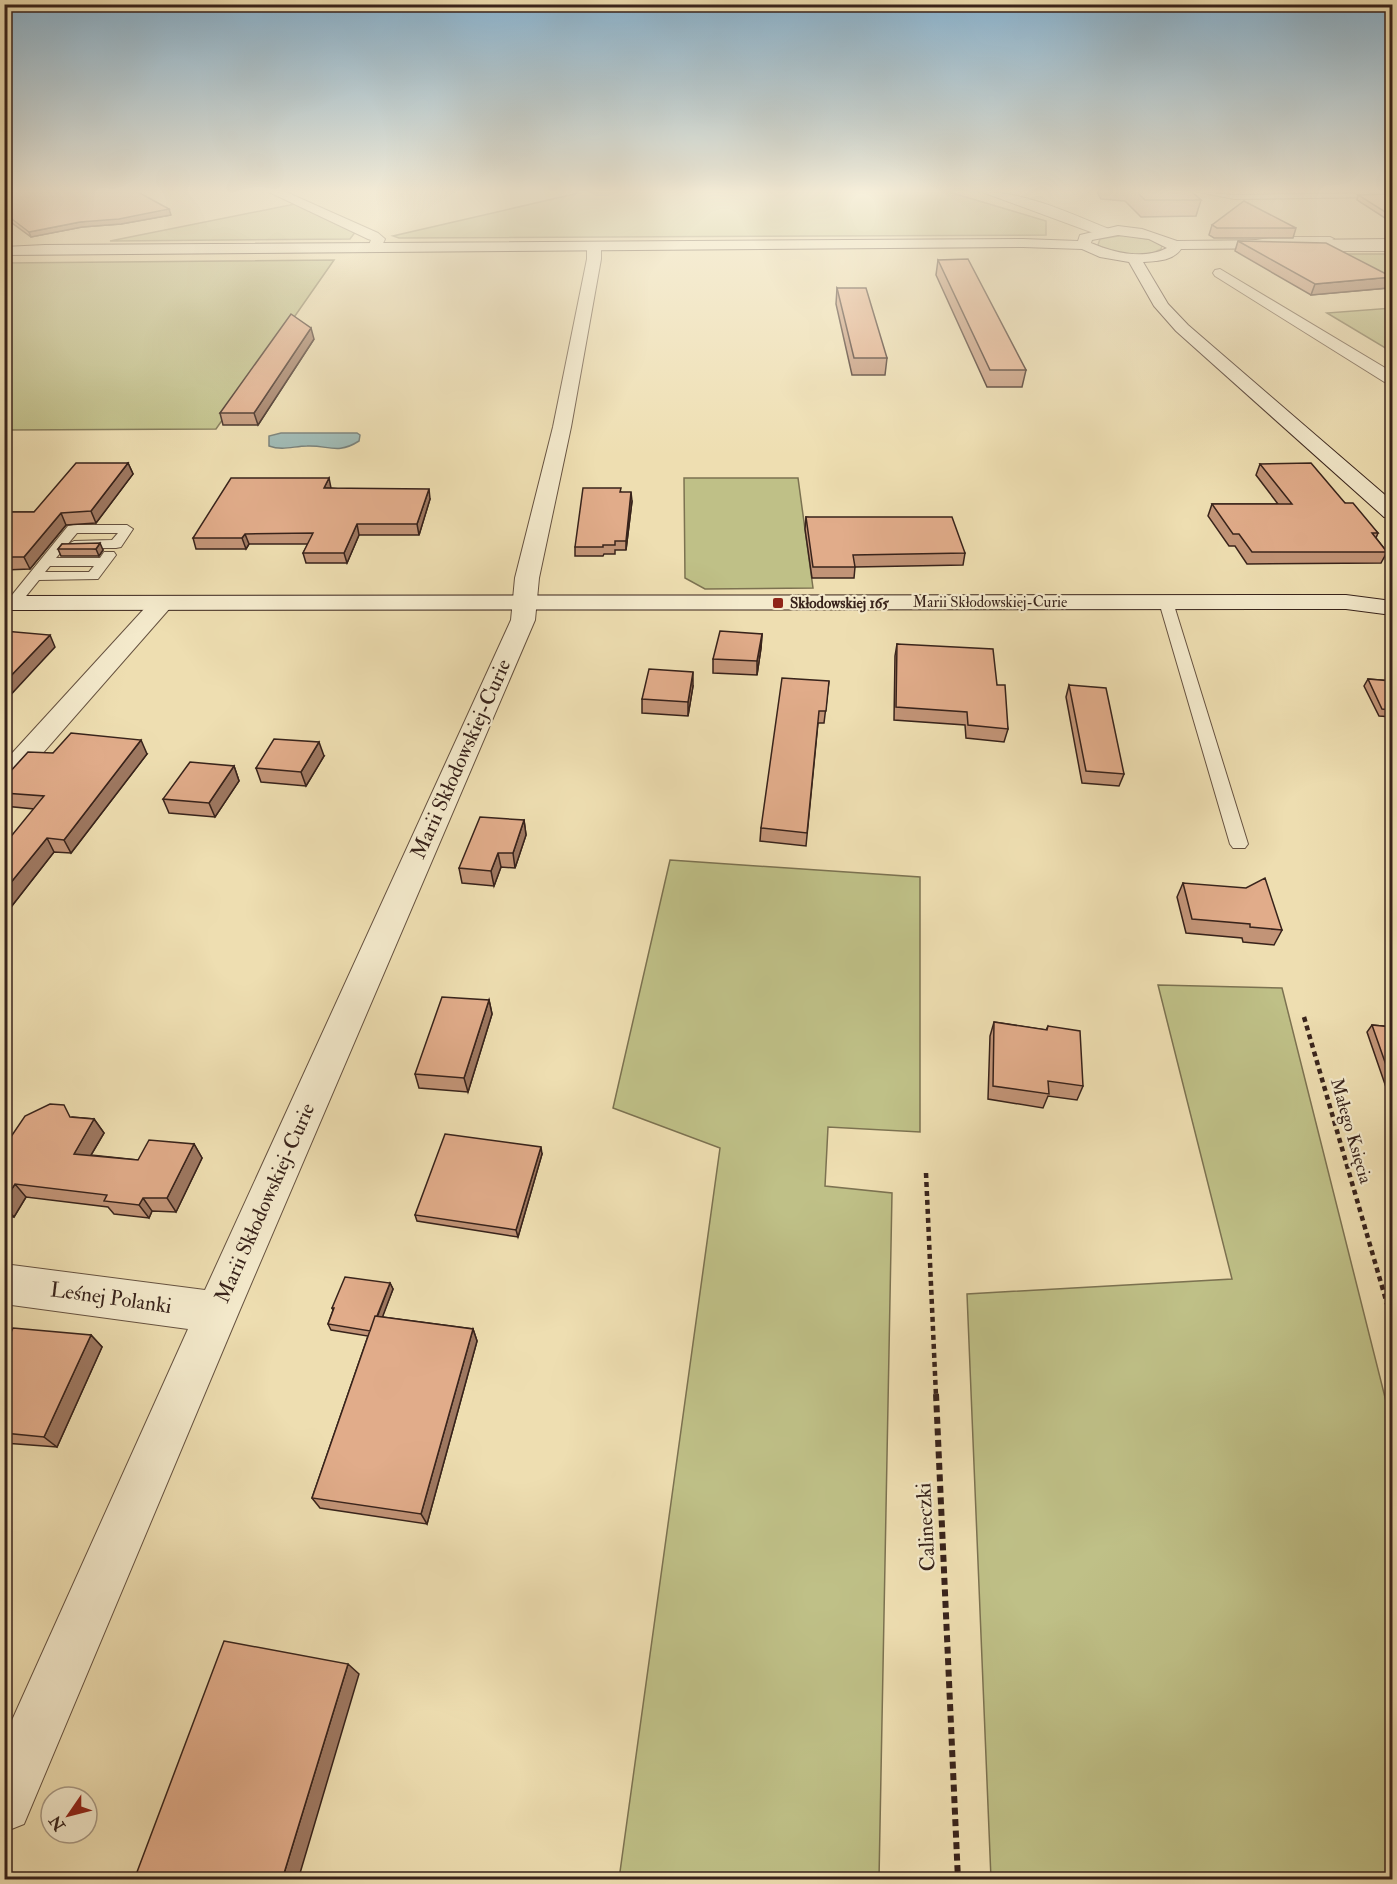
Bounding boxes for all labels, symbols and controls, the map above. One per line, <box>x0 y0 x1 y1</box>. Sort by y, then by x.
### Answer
street label: Marii Skłodowskiej-Curie <box>913 593 1067 612</box>
place label: Skłodowskiej 165 <box>790 594 889 613</box>
marker: Skłodowskiej 165 <box>771 596 785 610</box>
street label: Marii Skłodowskiej-Curie <box>405 655 517 863</box>
street label: Małego Księcia <box>1325 1076 1377 1187</box>
street label: Marii Skłodowskiej-Curie <box>209 1099 321 1307</box>
street label: Leśnej Polanki <box>49 1276 174 1320</box>
street label: Calineczki <box>910 1482 942 1572</box>
north arrow <box>39 1785 99 1845</box>
text: N <box>45 1811 70 1835</box>

